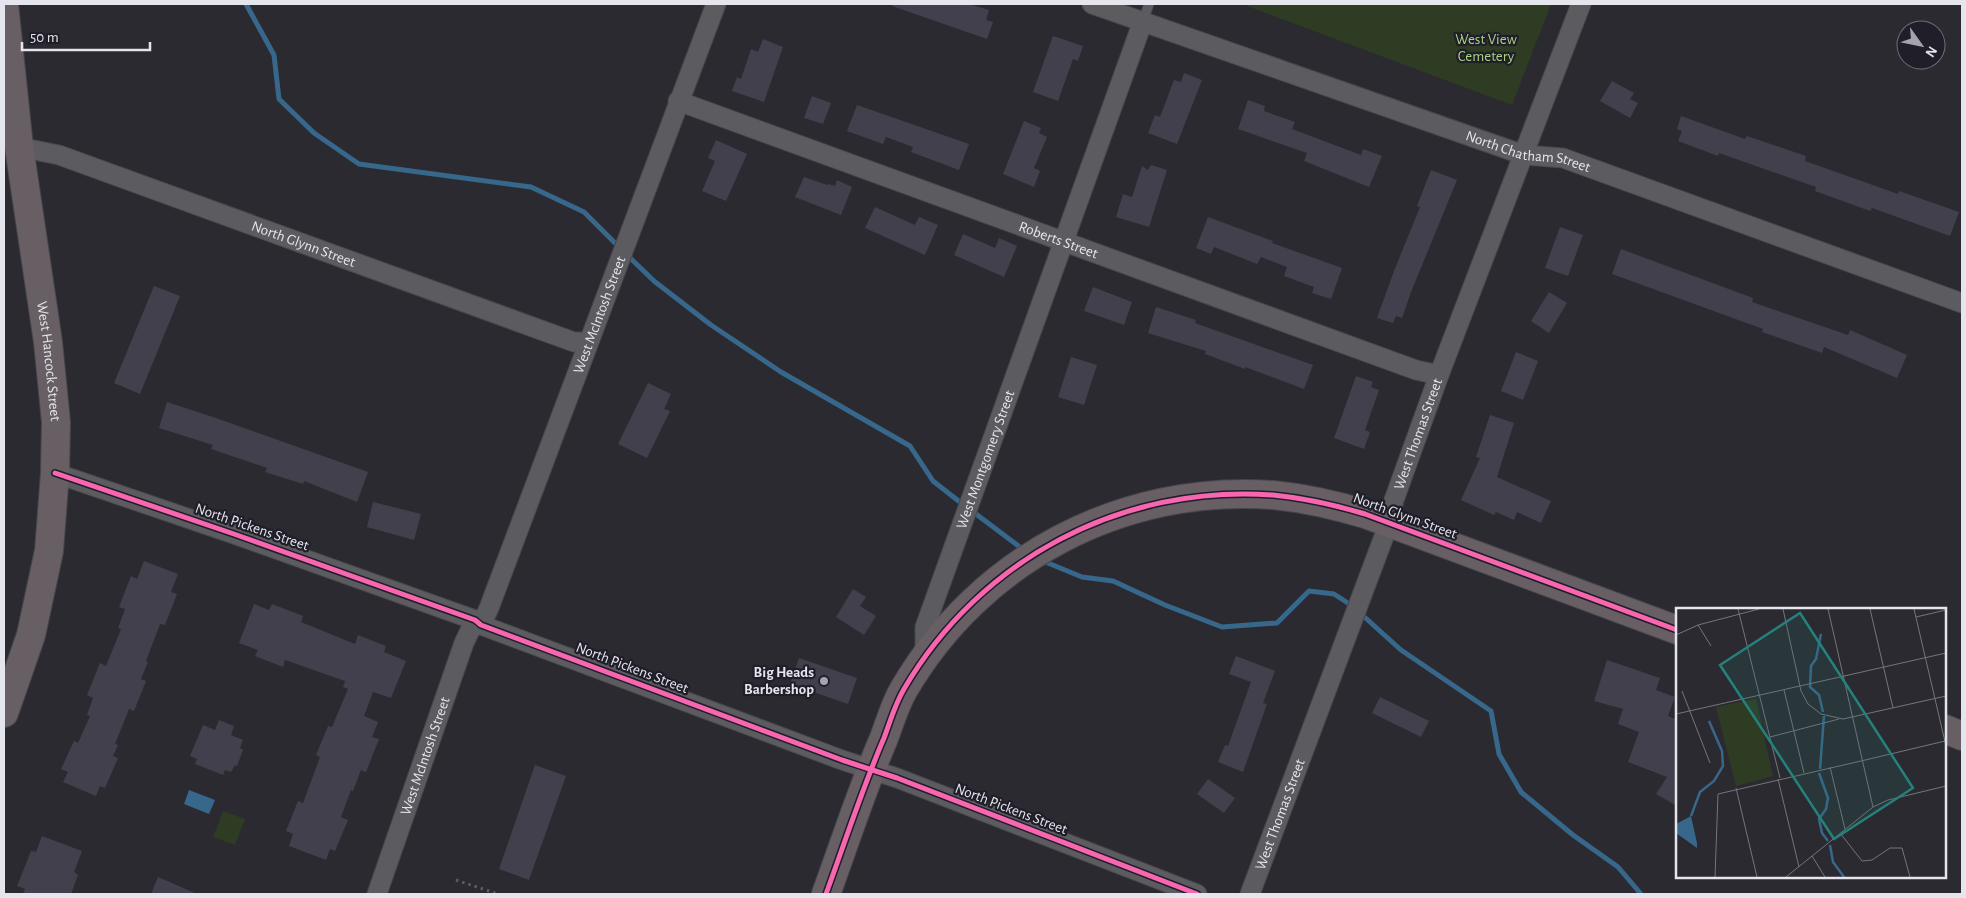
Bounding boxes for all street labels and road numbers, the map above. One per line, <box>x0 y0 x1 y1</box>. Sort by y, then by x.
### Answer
street label: North Chatham Street <box>1464 128 1593 175</box>
street label: North Glynn Street <box>250 218 358 270</box>
street label: Roberts Street <box>1017 218 1100 261</box>
street label: West McIntosh Street <box>570 254 628 376</box>
street label: West Hancock Street <box>35 300 63 422</box>
street label: West Thomas Street <box>1391 376 1445 492</box>
street label: West Montgomery Street <box>953 388 1017 531</box>
street label: North Glynn Street <box>1351 490 1459 542</box>
street label: North Pickens Street <box>193 501 311 554</box>
street label: North Pickens Street <box>574 640 690 696</box>
street label: West McIntosh Street <box>397 695 452 817</box>
street label: West Thomas Street <box>1252 757 1307 872</box>
street label: North Pickens Street <box>953 781 1069 837</box>

